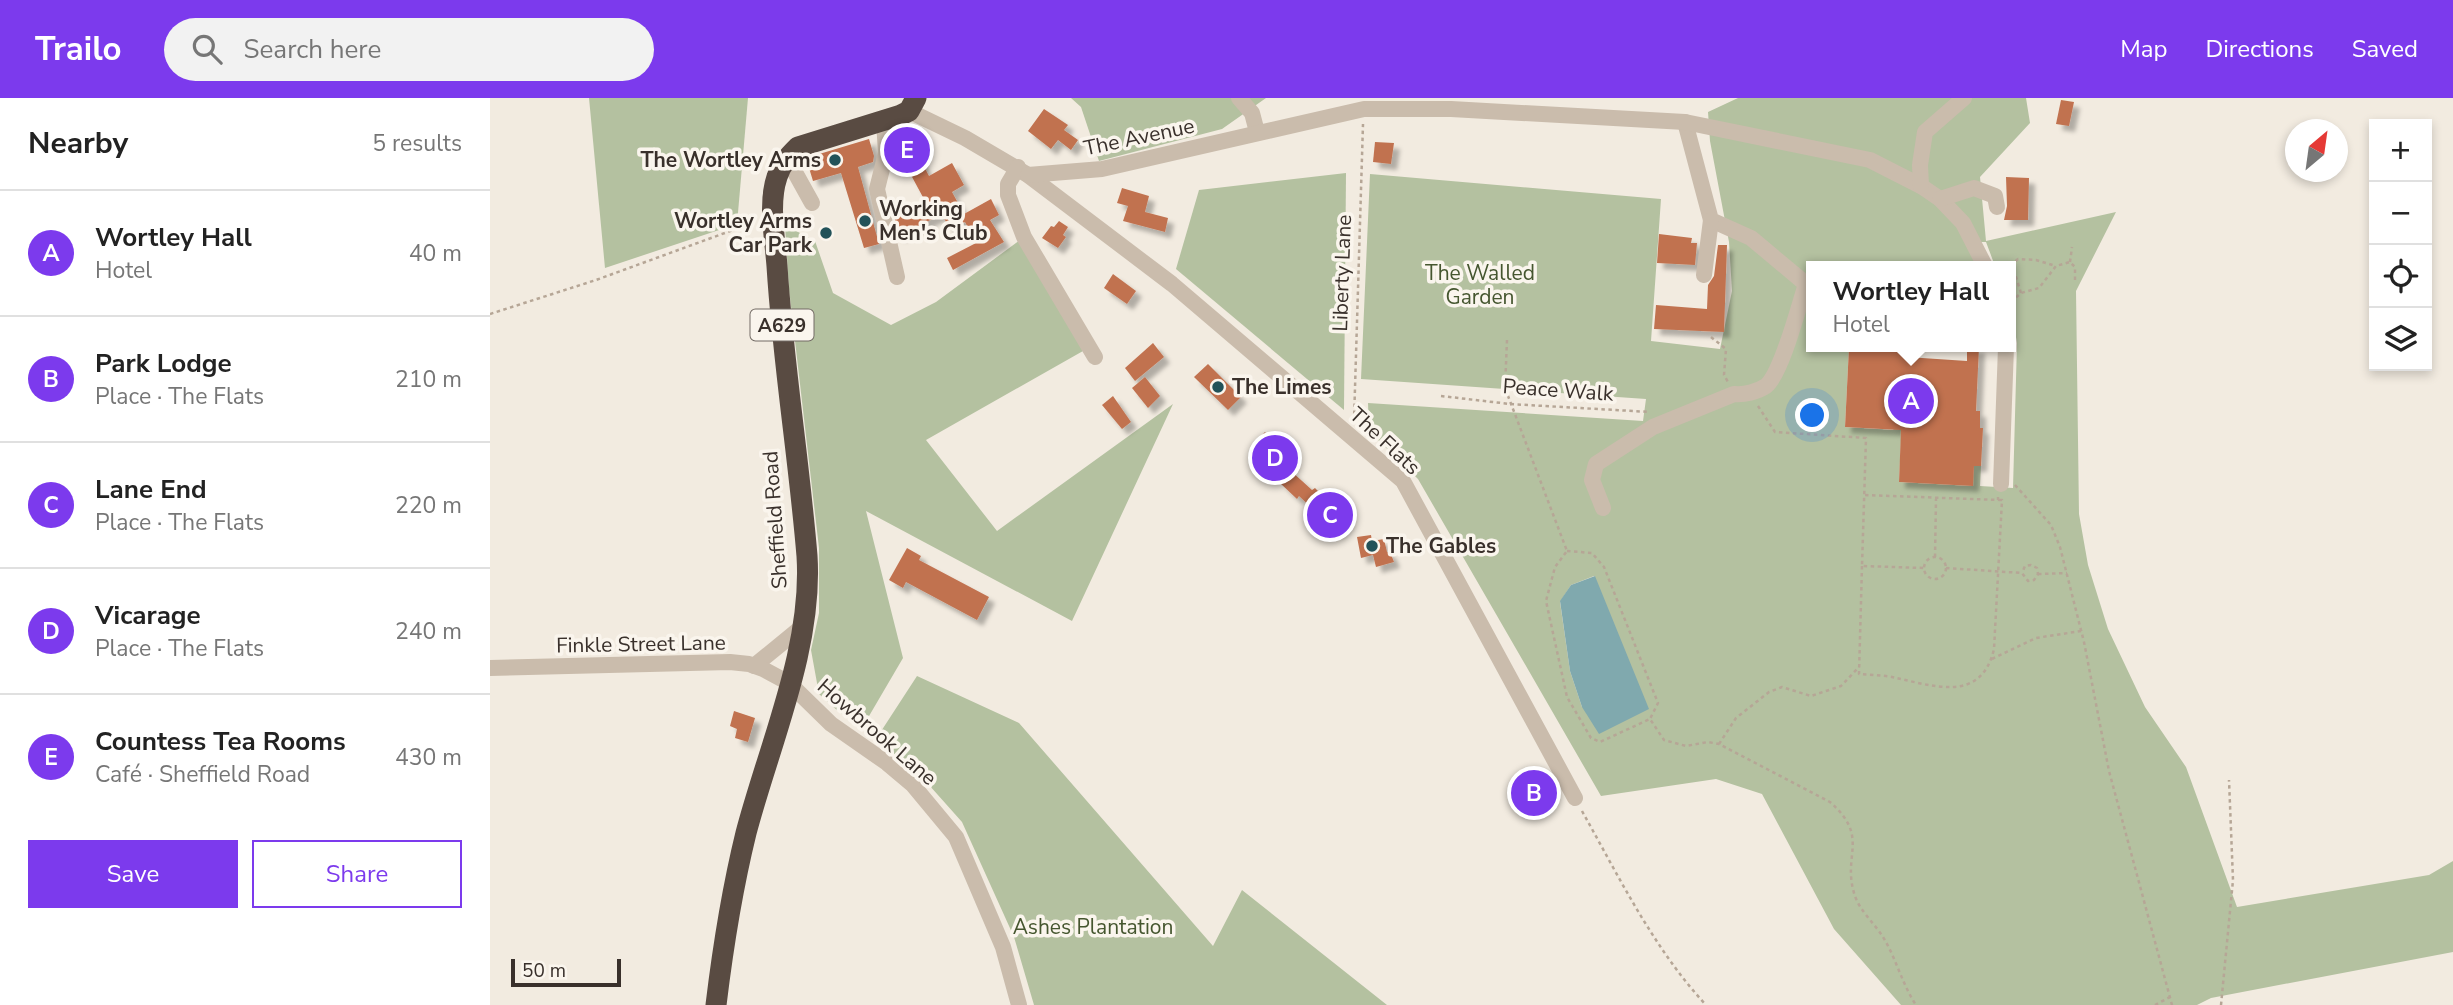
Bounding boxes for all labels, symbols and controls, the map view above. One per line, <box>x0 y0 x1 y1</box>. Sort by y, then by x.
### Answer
search box <box>164 18 654 81</box>
text: Trailo <box>35 27 122 72</box>
icon: search <box>188 30 226 68</box>
text: Search here <box>244 32 381 67</box>
text: Map <box>2120 33 2167 65</box>
text: Directions <box>2205 33 2314 65</box>
text: Saved <box>2352 33 2418 65</box>
street label: The Avenue <box>1081 112 1197 162</box>
north arrow <box>2285 119 2348 182</box>
map controls <box>2369 119 2432 371</box>
button: + <box>2369 119 2432 182</box>
text: Nearby <box>28 123 128 164</box>
pin: E <box>884 124 930 176</box>
text: 5 results <box>372 128 462 159</box>
place label: The Wortley Arms <box>641 146 821 174</box>
marker: The Wortley Arms <box>827 152 843 168</box>
button: − <box>2369 182 2432 245</box>
place label: Working Men's Club <box>879 195 988 247</box>
place label: Wortley Arms Car Park <box>674 207 813 259</box>
marker: Working Men's Club <box>857 213 873 229</box>
street label: Liberty Lane <box>1326 214 1358 332</box>
text: Wortley Hall <box>95 220 252 255</box>
marker: Wortley Arms Car Park <box>818 225 834 241</box>
text: A <box>42 238 60 269</box>
text: 40 m <box>409 238 462 269</box>
button: locate <box>2369 245 2432 308</box>
text: Hotel <box>95 255 152 286</box>
park label: The Walled Garden <box>1425 259 1535 311</box>
popup <box>1806 261 2016 352</box>
text: Wortley Hall <box>1833 274 1989 309</box>
button: layers <box>2369 308 2432 371</box>
text: Hotel <box>1833 309 1890 340</box>
road number: A629 <box>750 310 814 341</box>
text: Park Lodge <box>95 346 232 381</box>
text: B <box>43 364 59 395</box>
text: 210 m <box>395 364 462 395</box>
street label: Peace Walk <box>1502 372 1615 408</box>
place label: The Limes <box>1232 373 1332 401</box>
pin: A <box>1888 375 1934 427</box>
marker: The Limes <box>1210 379 1226 395</box>
text: Place · The Flats <box>95 381 264 412</box>
your location <box>1795 398 1829 432</box>
street label: The Flats <box>1343 401 1427 481</box>
pin: D <box>1252 432 1298 484</box>
street label: Sheffield Road <box>756 450 794 590</box>
text: Lane End <box>95 472 207 507</box>
pin: C <box>1307 489 1353 541</box>
text: C <box>43 490 59 521</box>
text: 220 m <box>395 490 462 521</box>
text: Place · The Flats <box>95 507 264 538</box>
place label: The Gables <box>1386 532 1496 560</box>
marker: The Gables <box>1364 538 1380 554</box>
text: Vicarage <box>95 598 201 633</box>
text: D <box>42 616 60 647</box>
text: 240 m <box>395 616 462 647</box>
street label: Finkle Street Lane <box>556 629 726 659</box>
text: Place · The Flats <box>95 633 264 664</box>
street label: Howbrook Lane <box>811 672 943 792</box>
text: Countess Tea Rooms <box>95 724 346 759</box>
text: E <box>44 742 58 773</box>
text: 430 m <box>395 742 462 773</box>
text: Café · Sheffield Road <box>95 759 310 790</box>
pin: B <box>1511 767 1557 819</box>
button: Save <box>28 840 238 908</box>
button: Share <box>252 840 462 908</box>
park label: Ashes Plantation <box>1013 913 1173 941</box>
scale bar <box>511 956 621 988</box>
text: 50 m <box>522 958 566 984</box>

